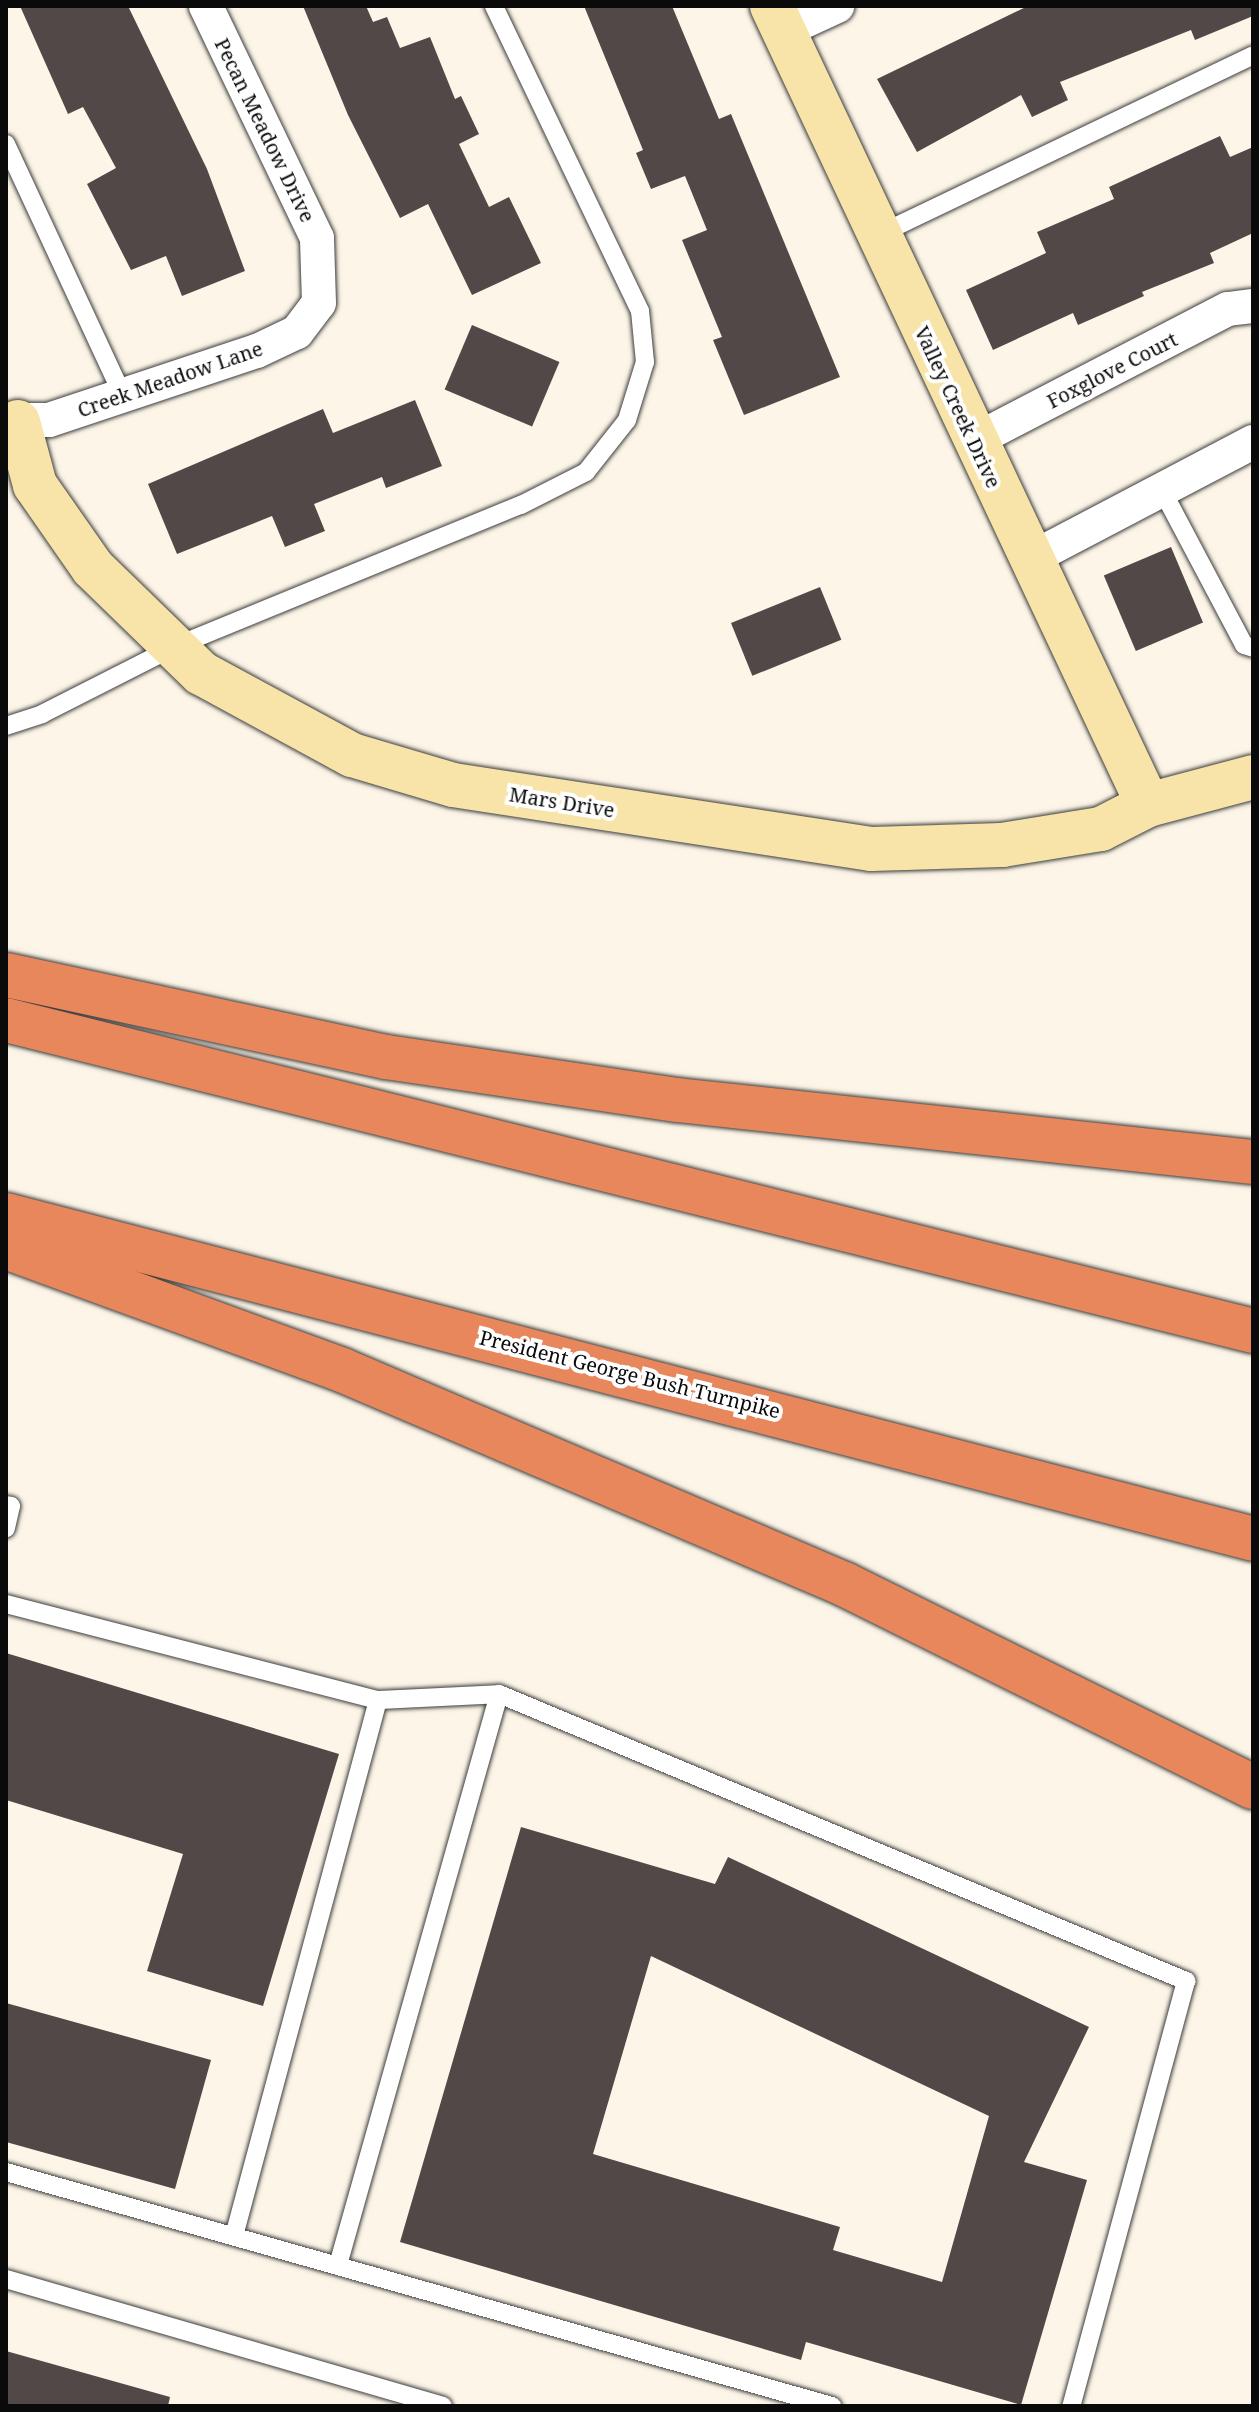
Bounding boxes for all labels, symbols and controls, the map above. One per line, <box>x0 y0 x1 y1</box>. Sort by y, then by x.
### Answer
street label: Pecan Meadow Drive <box>210 34 320 226</box>
street label: Valley Creek Drive <box>910 322 1006 492</box>
street label: Foxglove Court <box>1043 327 1181 413</box>
street label: Creek Meadow Lane <box>74 336 266 422</box>
street label: Mars Drive <box>508 782 616 822</box>
street label: President George Bush Turnpike <box>477 1325 783 1423</box>

